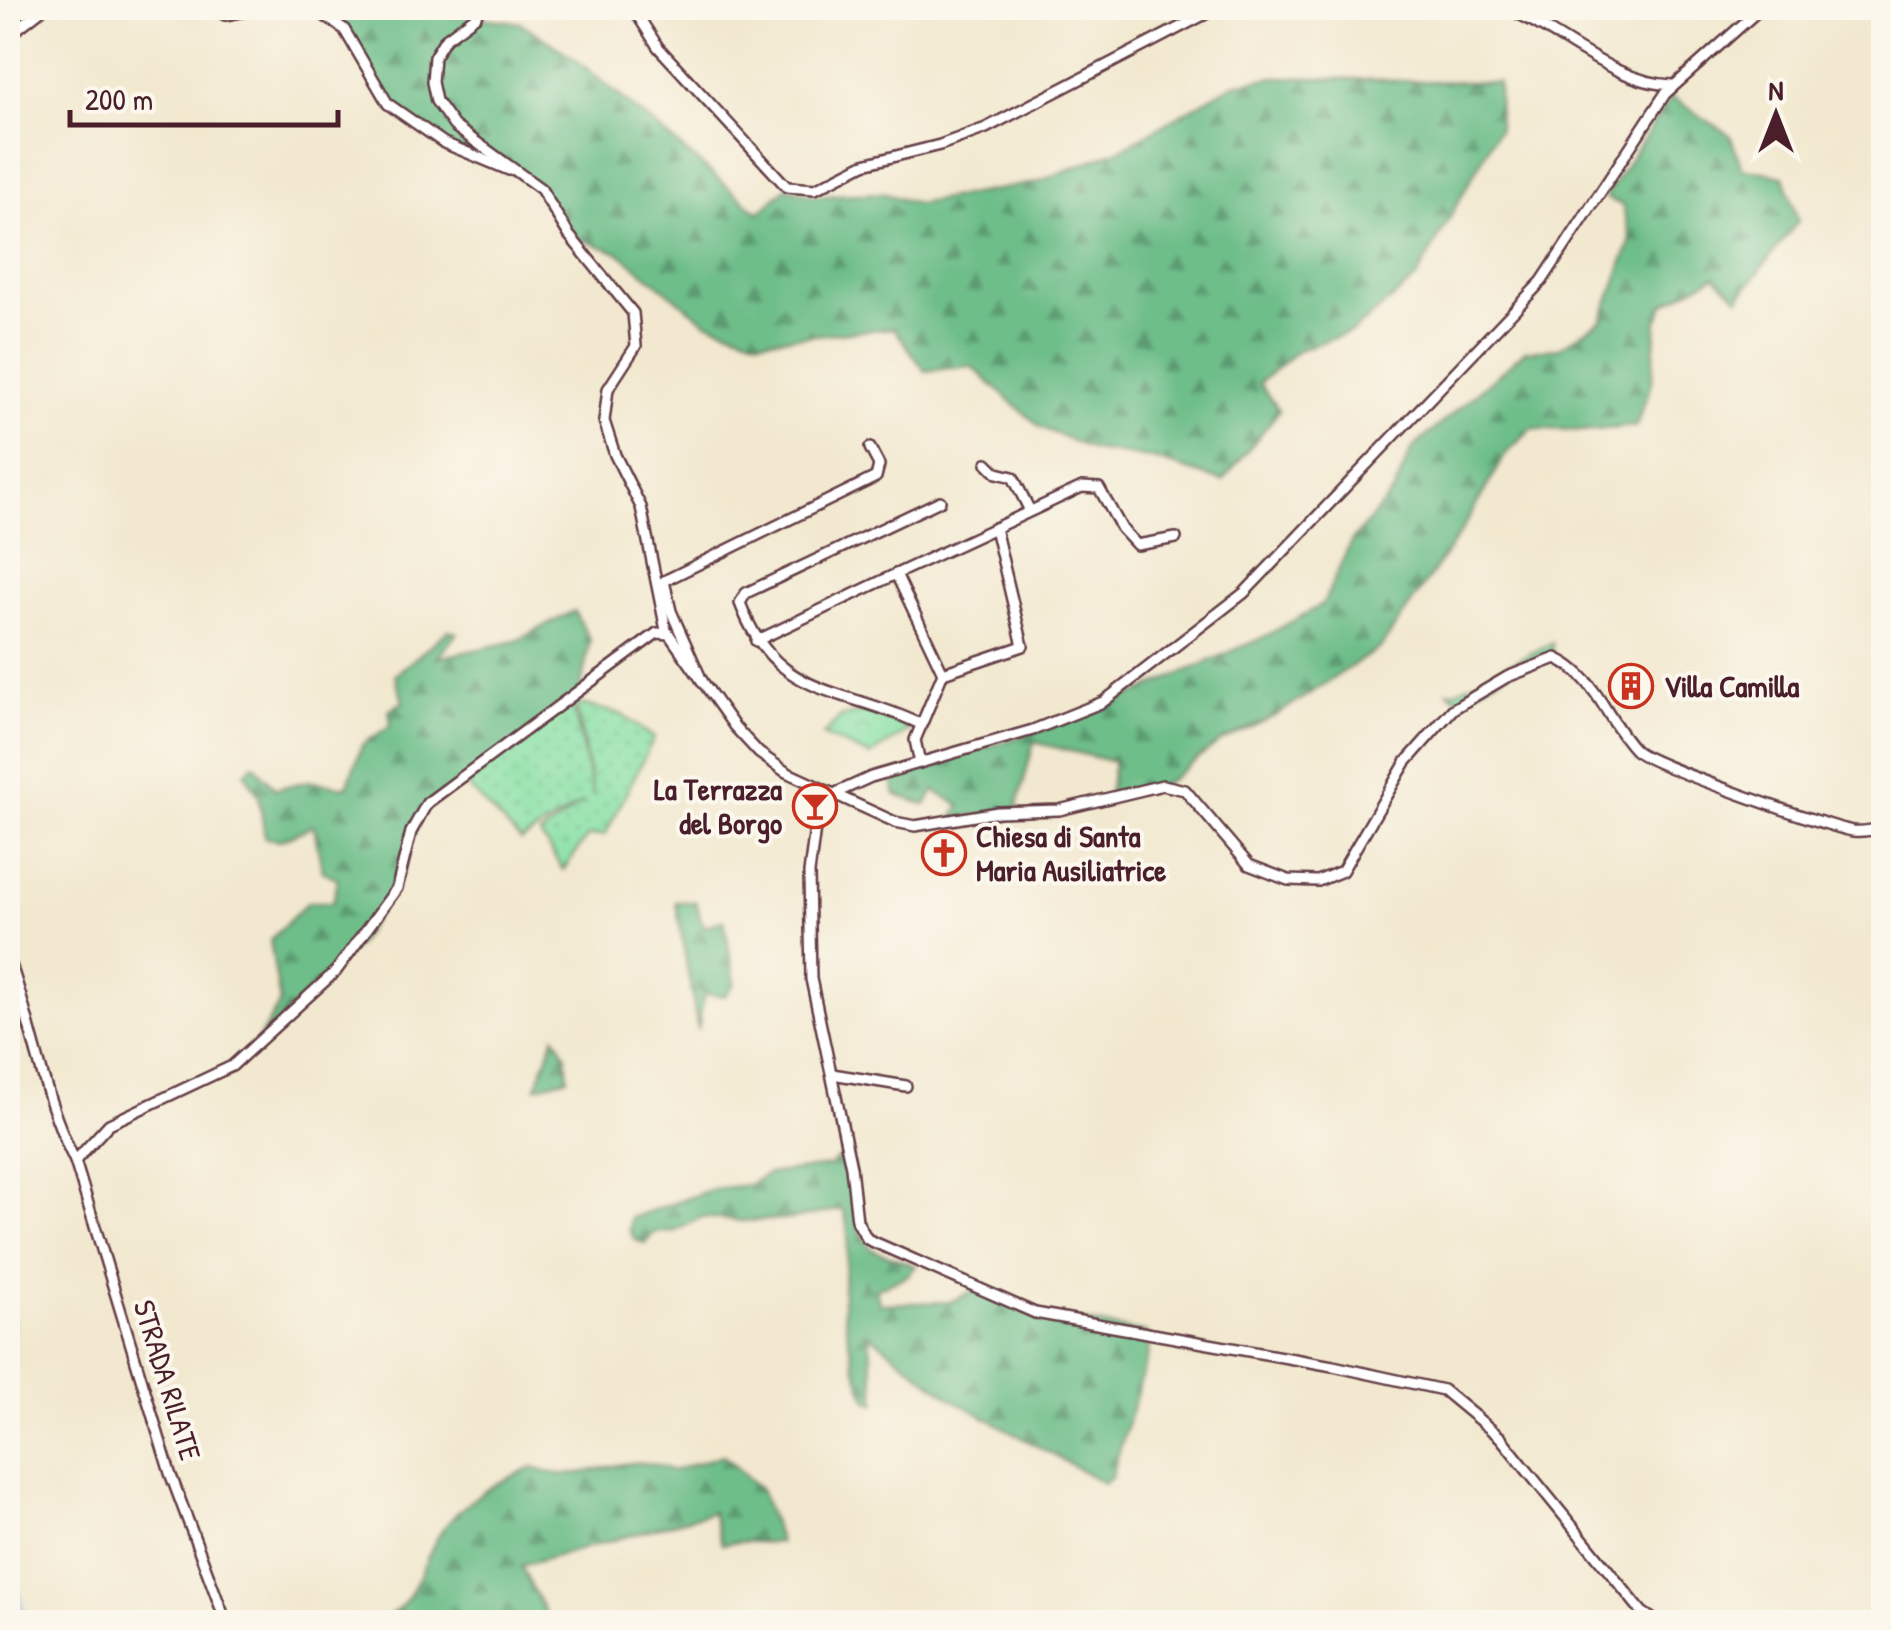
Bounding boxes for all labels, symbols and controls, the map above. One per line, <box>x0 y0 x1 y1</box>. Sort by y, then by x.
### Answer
scale bar <box>70 65 338 127</box>
north arrow <box>1726 65 1826 165</box>
text: N <box>1769 71 1784 109</box>
text: 200 m <box>85 79 153 119</box>
building icon: Villa Camilla <box>1608 663 1654 709</box>
place label: Villa Camilla <box>1664 666 1799 706</box>
place label: La Terrazza del Borgo <box>654 769 782 844</box>
bar icon: La Terrazza del Borgo <box>792 783 838 829</box>
place label: Chiesa di Santa Maria Ausiliatrice <box>976 816 1166 890</box>
church icon: Chiesa di Santa Maria Ausiliatrice <box>921 830 967 876</box>
street label: STRADA RILATE <box>125 1295 211 1465</box>

